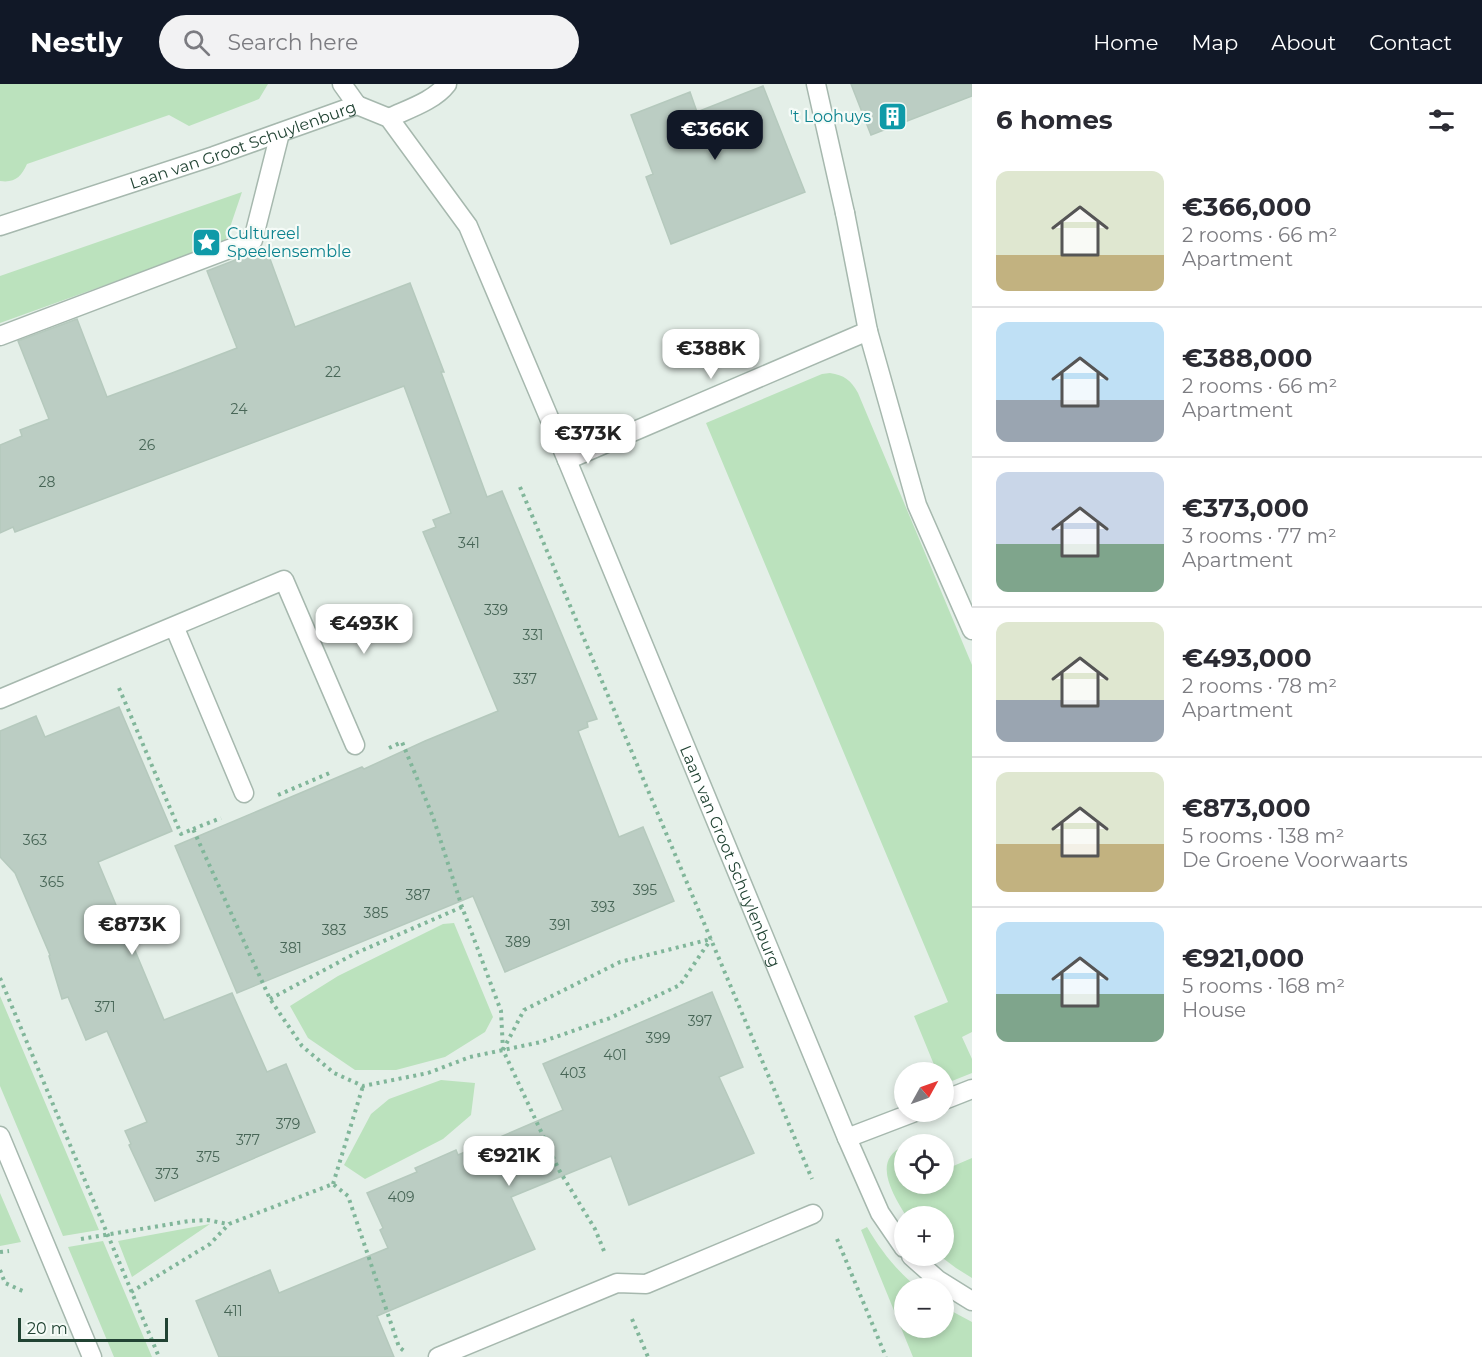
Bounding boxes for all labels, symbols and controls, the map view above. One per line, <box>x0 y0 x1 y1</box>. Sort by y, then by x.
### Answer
search box <box>159 15 579 69</box>
text: Nestly <box>30 25 123 59</box>
icon: search <box>180 26 213 59</box>
text: Search here <box>228 29 358 56</box>
text: Home <box>1093 30 1158 55</box>
text: Map <box>1191 30 1238 55</box>
text: About <box>1271 30 1336 55</box>
text: Contact <box>1369 30 1452 55</box>
street label: Laan van Groot Schuylenburg <box>127 97 359 193</box>
building icon: 't Loohuys <box>876 100 908 132</box>
text: 6 homes <box>996 104 1113 136</box>
icon: filters <box>1425 104 1458 137</box>
place label: 't Loohuys <box>790 107 871 126</box>
pin: €366K <box>673 110 757 161</box>
text: €366K <box>681 117 749 141</box>
text: €366,000 <box>1182 191 1311 223</box>
icon: home <box>1044 195 1116 267</box>
text: 2 rooms · 66 m² <box>1182 223 1337 247</box>
place label: Cultureel Speelensemble <box>227 224 351 261</box>
place icon: Cultureel Speelensemble <box>190 226 222 258</box>
text: Apartment <box>1182 247 1293 271</box>
pin: €388K <box>669 329 753 380</box>
text: €388K <box>676 336 746 360</box>
text: €388,000 <box>1182 342 1313 374</box>
icon: home <box>1044 346 1116 418</box>
house number: 22 <box>325 363 341 381</box>
text: 2 rooms · 66 m² <box>1182 374 1337 398</box>
text: Apartment <box>1182 398 1293 422</box>
house number: 24 <box>231 400 248 418</box>
pin: €373K <box>546 414 630 465</box>
text: €373K <box>555 421 621 445</box>
house number: 26 <box>139 436 156 454</box>
house number: 28 <box>39 473 56 491</box>
text: €373,000 <box>1182 492 1309 524</box>
icon: home <box>1044 496 1116 568</box>
text: 3 rooms · 77 m² <box>1182 524 1337 548</box>
house number: 341 <box>458 534 480 552</box>
text: Apartment <box>1182 548 1293 572</box>
house number: 339 <box>484 601 508 619</box>
pin: €493K <box>322 604 406 655</box>
text: €493K <box>330 611 398 635</box>
house number: 331 <box>523 626 543 644</box>
text: €493,000 <box>1182 642 1312 674</box>
icon: home <box>1044 646 1116 718</box>
house number: 337 <box>513 670 537 688</box>
text: 2 rooms · 78 m² <box>1182 674 1337 698</box>
text: Apartment <box>1182 698 1293 722</box>
street label: Laan van Groot Schuylenburg <box>676 743 784 970</box>
text: €873,000 <box>1182 792 1311 824</box>
icon: home <box>1044 796 1116 868</box>
text: 5 rooms · 138 m² <box>1182 824 1344 848</box>
house number: 363 <box>23 831 47 849</box>
text: De Groene Voorwaarts <box>1182 848 1408 872</box>
house number: 365 <box>40 873 64 891</box>
house number: 395 <box>633 881 657 899</box>
house number: 387 <box>405 886 431 904</box>
house number: 393 <box>591 898 615 916</box>
house number: 385 <box>364 904 388 922</box>
pin: €873K <box>90 905 174 956</box>
text: €873K <box>98 912 166 936</box>
house number: 391 <box>549 916 571 934</box>
house number: 383 <box>322 921 346 939</box>
house number: 389 <box>505 933 531 951</box>
house number: 381 <box>280 939 302 957</box>
text: €921,000 <box>1182 942 1304 974</box>
icon: home <box>1044 946 1116 1018</box>
text: 5 rooms · 168 m² <box>1182 974 1345 998</box>
house number: 371 <box>94 998 116 1016</box>
text: House <box>1182 998 1246 1022</box>
house number: 397 <box>688 1012 712 1030</box>
house number: 399 <box>646 1029 670 1047</box>
house number: 401 <box>603 1046 627 1064</box>
north arrow <box>894 1062 954 1122</box>
map controls <box>894 1062 954 1338</box>
house number: 403 <box>560 1064 586 1082</box>
house number: 379 <box>276 1115 300 1133</box>
house number: 377 <box>236 1131 260 1149</box>
button: locate <box>894 1134 954 1194</box>
pin: €921K <box>467 1136 551 1187</box>
text: €921K <box>477 1143 541 1167</box>
house number: 375 <box>196 1148 220 1166</box>
house number: 373 <box>155 1165 179 1183</box>
house number: 409 <box>387 1188 415 1206</box>
button: + <box>894 1206 954 1266</box>
button: − <box>894 1278 954 1338</box>
house number: 411 <box>223 1302 243 1320</box>
scale bar <box>18 1315 168 1342</box>
text: 20 m <box>27 1319 68 1338</box>

